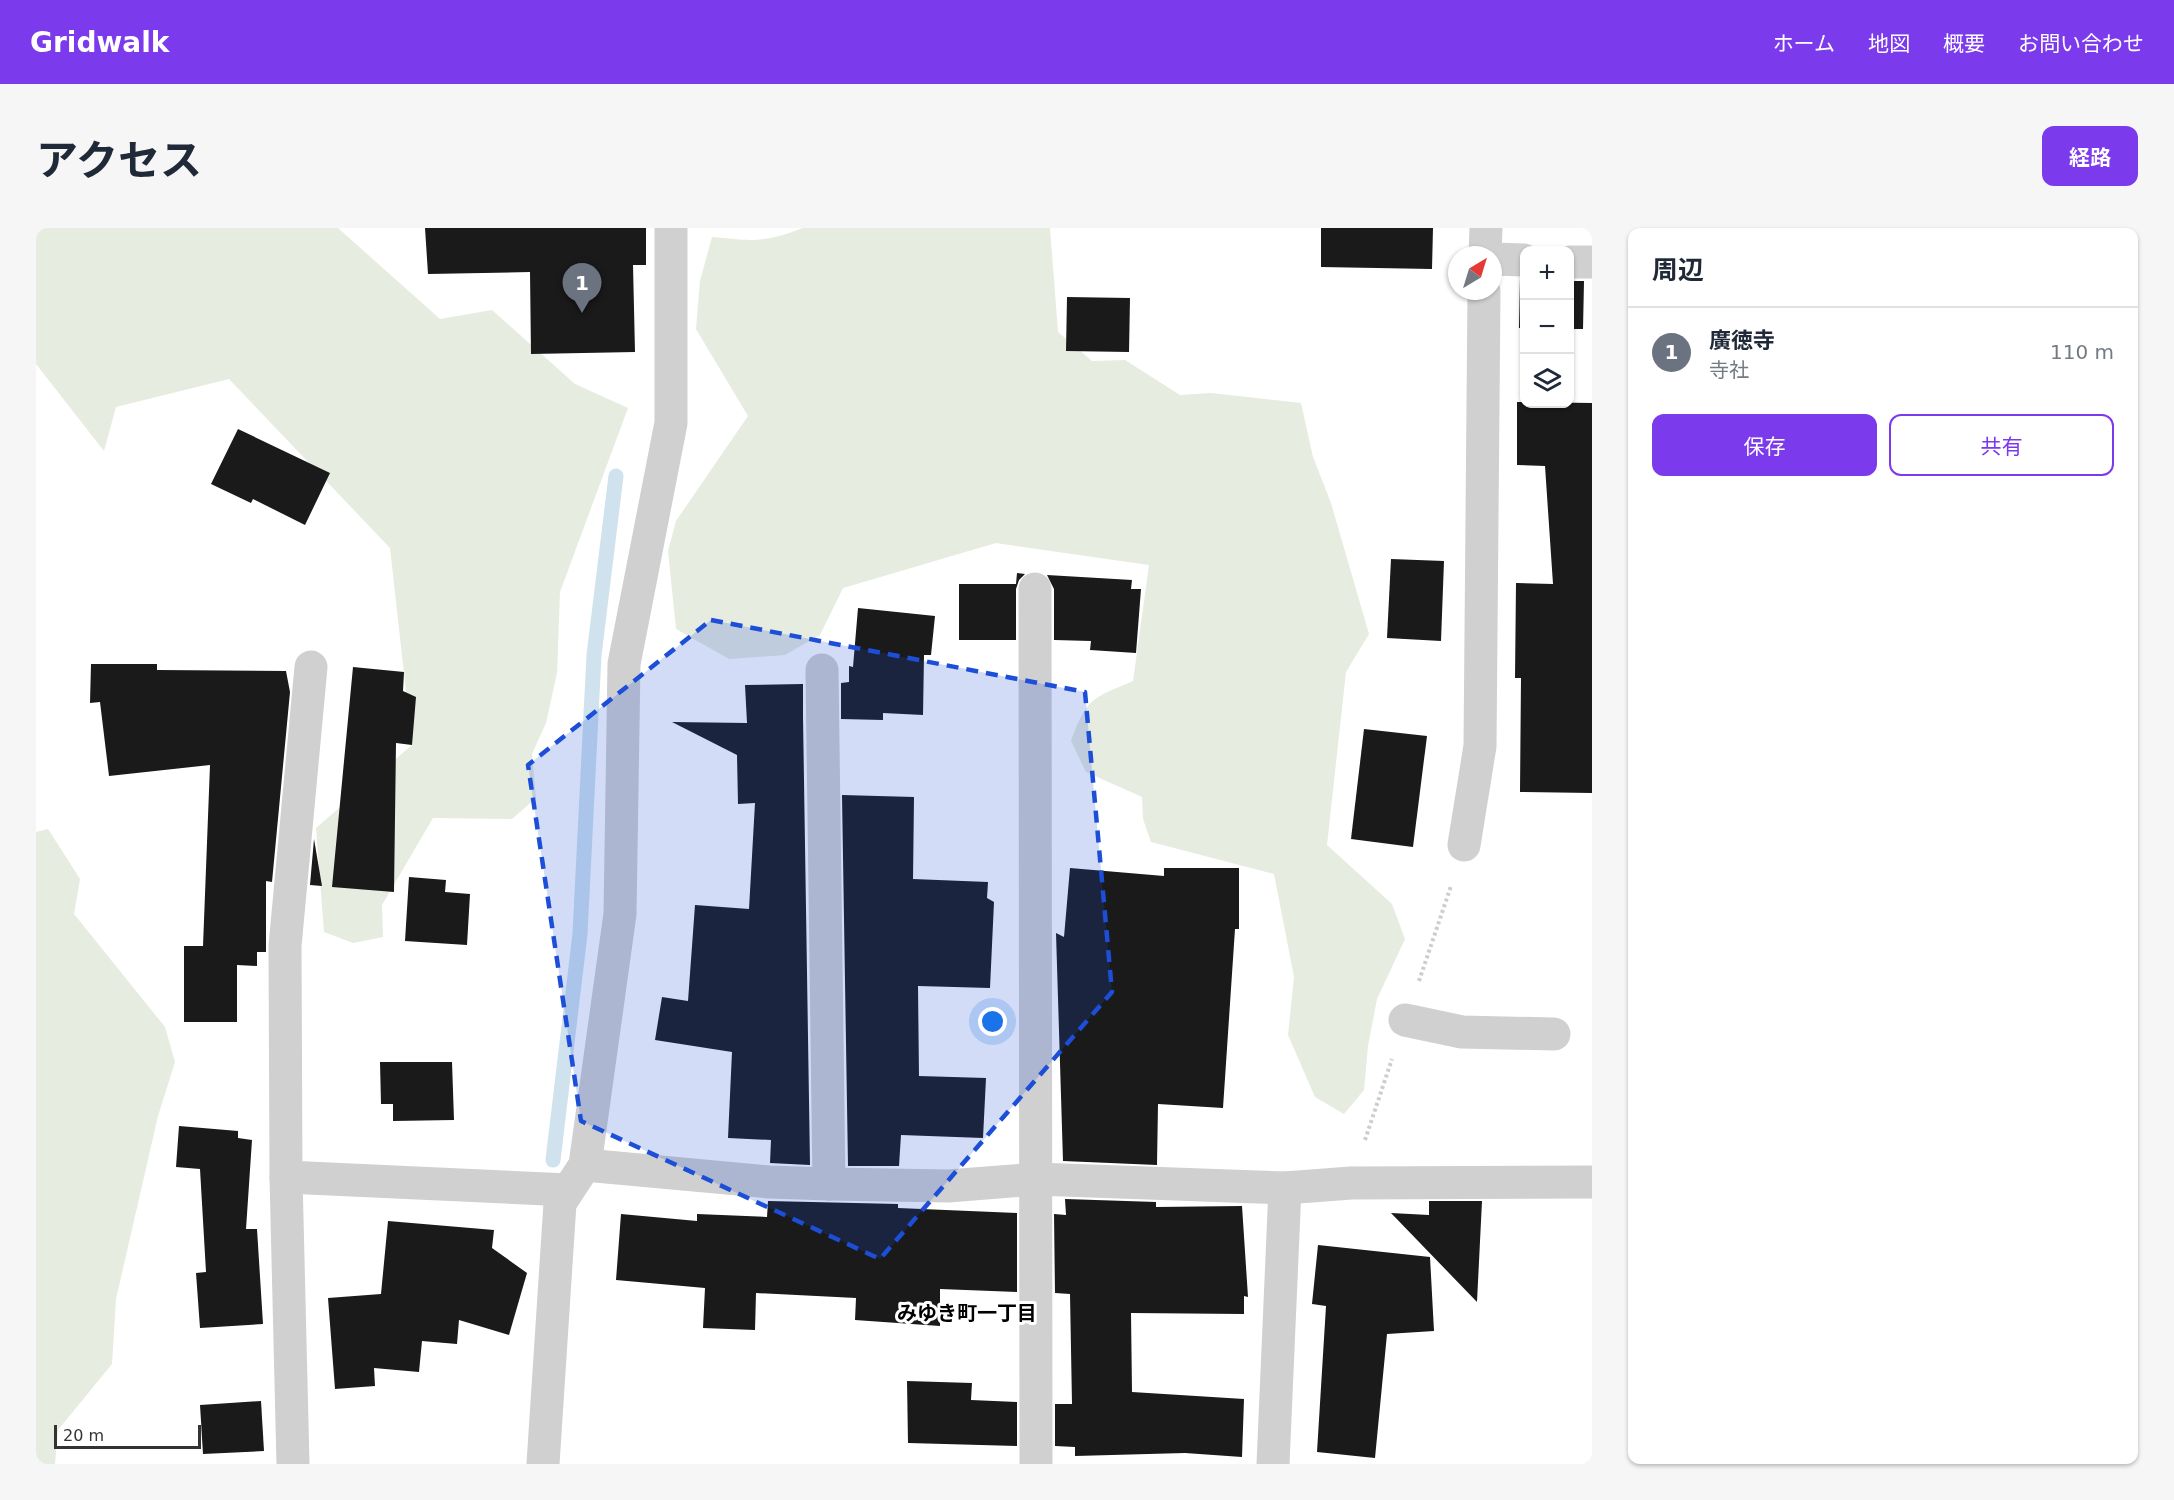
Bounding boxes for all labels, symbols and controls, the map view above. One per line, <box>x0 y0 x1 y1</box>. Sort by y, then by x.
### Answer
text: Gridwalk <box>30 26 169 59</box>
text: ホーム <box>1773 32 1835 56</box>
text: 地図 <box>1868 32 1910 56</box>
text: 概要 <box>1943 32 1985 56</box>
text: お問い合わせ <box>2018 32 2144 56</box>
button: 経路 <box>2042 126 2138 186</box>
text: アクセス <box>36 136 202 185</box>
north arrow <box>1448 246 1502 300</box>
map controls <box>1520 246 1574 408</box>
button: + <box>1520 246 1574 300</box>
text: 周辺 <box>1652 255 1704 285</box>
pin: 1 <box>562 264 602 313</box>
button: − <box>1520 300 1574 354</box>
text: 廣徳寺 <box>1709 328 1775 353</box>
text: 1 <box>1665 340 1678 364</box>
text: 110 m <box>2050 340 2114 364</box>
button: layers <box>1520 354 1574 408</box>
text: 寺社 <box>1709 358 1749 382</box>
button: 保存 <box>1652 414 1877 476</box>
button: 共有 <box>1889 414 2114 476</box>
your location <box>978 1007 1007 1036</box>
district label: みゆき町一丁目 <box>897 1301 1037 1325</box>
scale bar <box>54 1422 201 1450</box>
text: 20 m <box>63 1426 104 1445</box>

